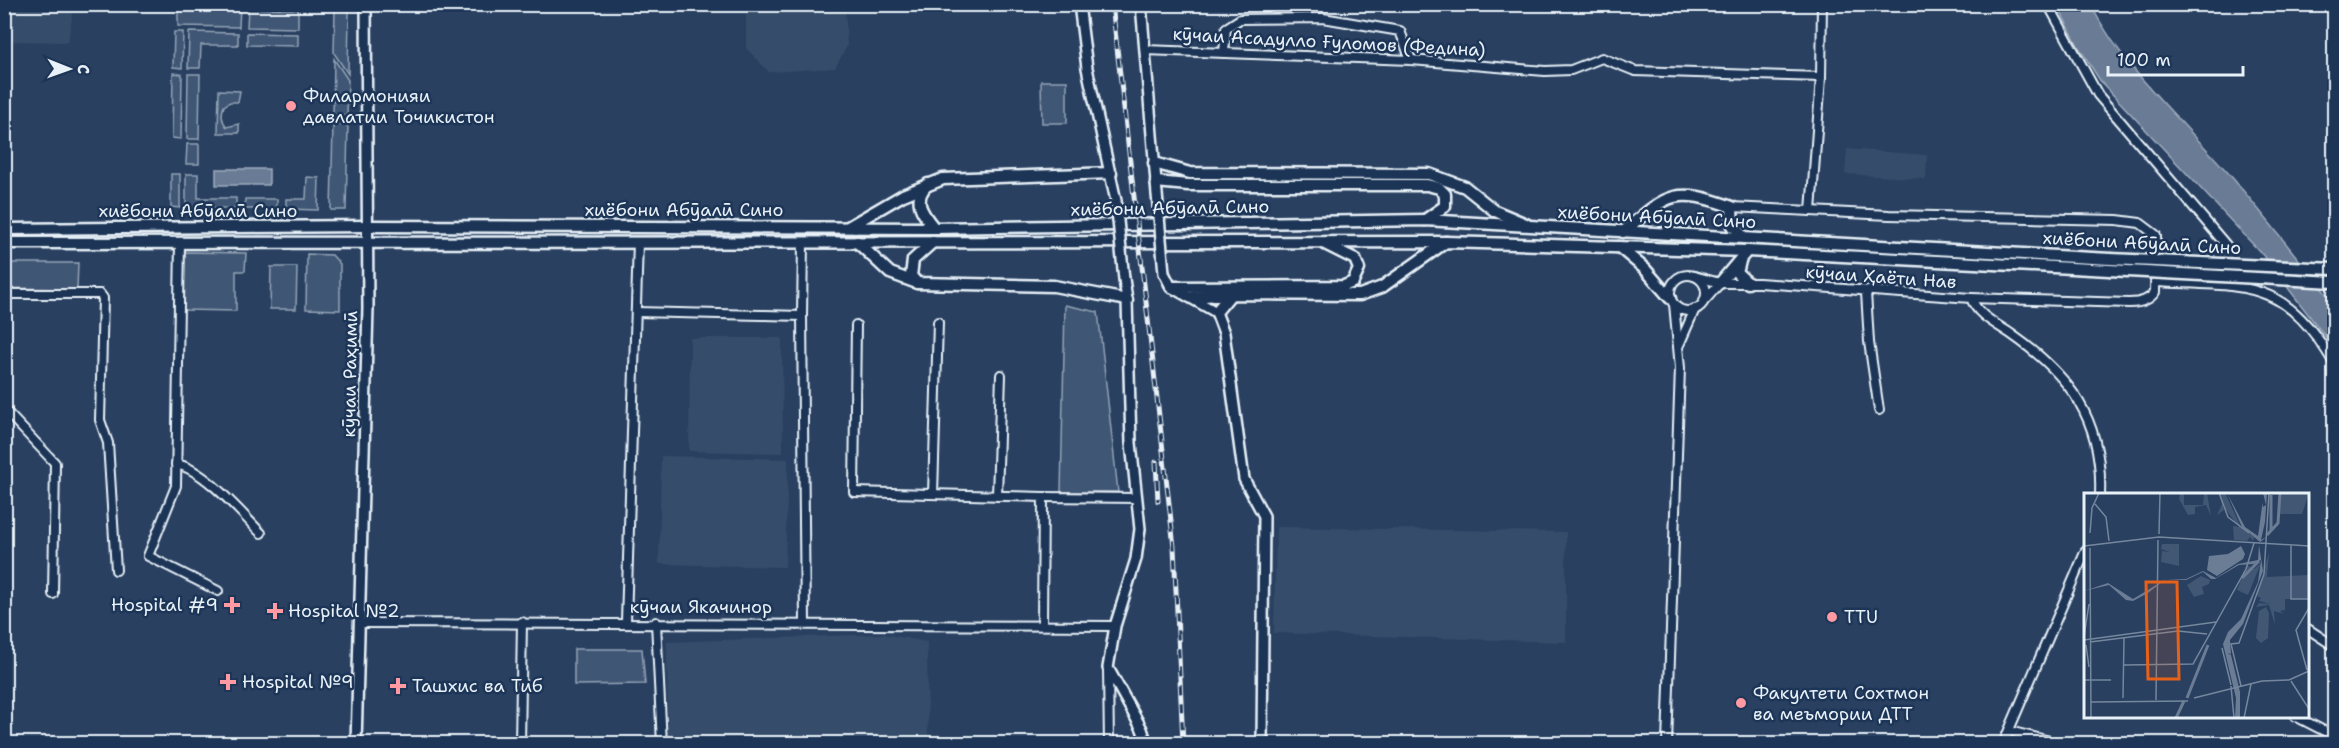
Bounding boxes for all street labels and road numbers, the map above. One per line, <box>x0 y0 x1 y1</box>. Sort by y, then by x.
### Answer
street label: кӯчаи Асадулло Ғуломов (Федина) <box>1172 22 1486 62</box>
street label: хиёбони Абӯалӣ Сино <box>1070 194 1270 222</box>
street label: хиёбони Абӯалӣ Сино <box>585 198 783 222</box>
street label: хиёбони Абӯалӣ Сино <box>99 199 297 223</box>
street label: хиёбони Абӯалӣ Сино <box>1557 200 1757 234</box>
street label: хиёбони Абӯалӣ Сино <box>2042 226 2242 260</box>
street label: кӯчаи Ҳаёти Нав <box>1805 260 1957 294</box>
street label: кӯчаи Раҳимӣ <box>337 310 363 438</box>
street label: кӯчаи Якачинор <box>630 595 772 619</box>

